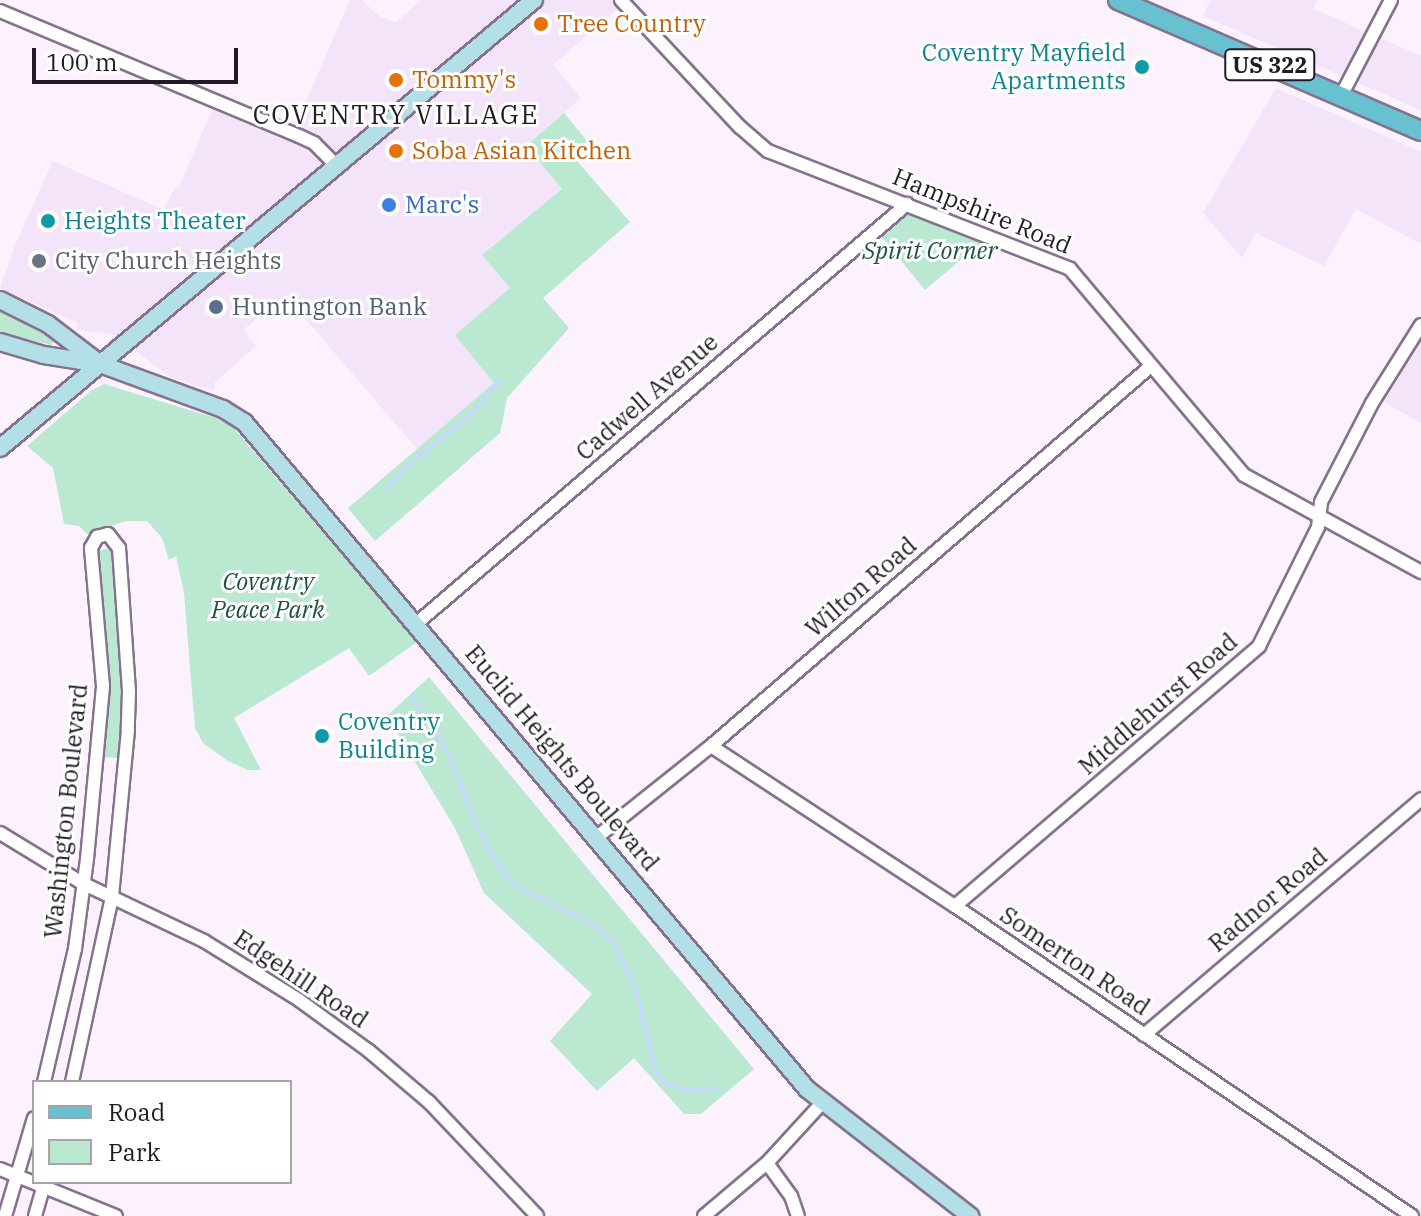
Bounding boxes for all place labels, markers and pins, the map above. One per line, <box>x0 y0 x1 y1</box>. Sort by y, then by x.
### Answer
place label: Tree Country <box>557 10 706 38</box>
marker: Tree Country <box>532 15 550 33</box>
place label: Coventry Mayfield Apartments <box>922 39 1126 95</box>
marker: Coventry Mayfield Apartments <box>1133 58 1151 76</box>
place label: Tommy's <box>412 66 516 94</box>
marker: Tommy's <box>387 71 405 89</box>
place label: Soba Asian Kitchen <box>412 137 631 165</box>
marker: Soba Asian Kitchen <box>387 142 405 160</box>
place label: Marc's <box>405 191 479 219</box>
marker: Marc's <box>380 196 398 214</box>
place label: Heights Theater <box>64 207 246 235</box>
marker: Heights Theater <box>39 212 57 230</box>
place label: City Church Heights <box>55 247 281 275</box>
marker: City Church Heights <box>30 252 48 270</box>
place label: Huntington Bank <box>232 293 427 321</box>
marker: Huntington Bank <box>207 298 225 316</box>
place label: Coventry Building <box>338 708 440 764</box>
marker: Coventry Building <box>313 727 331 745</box>

